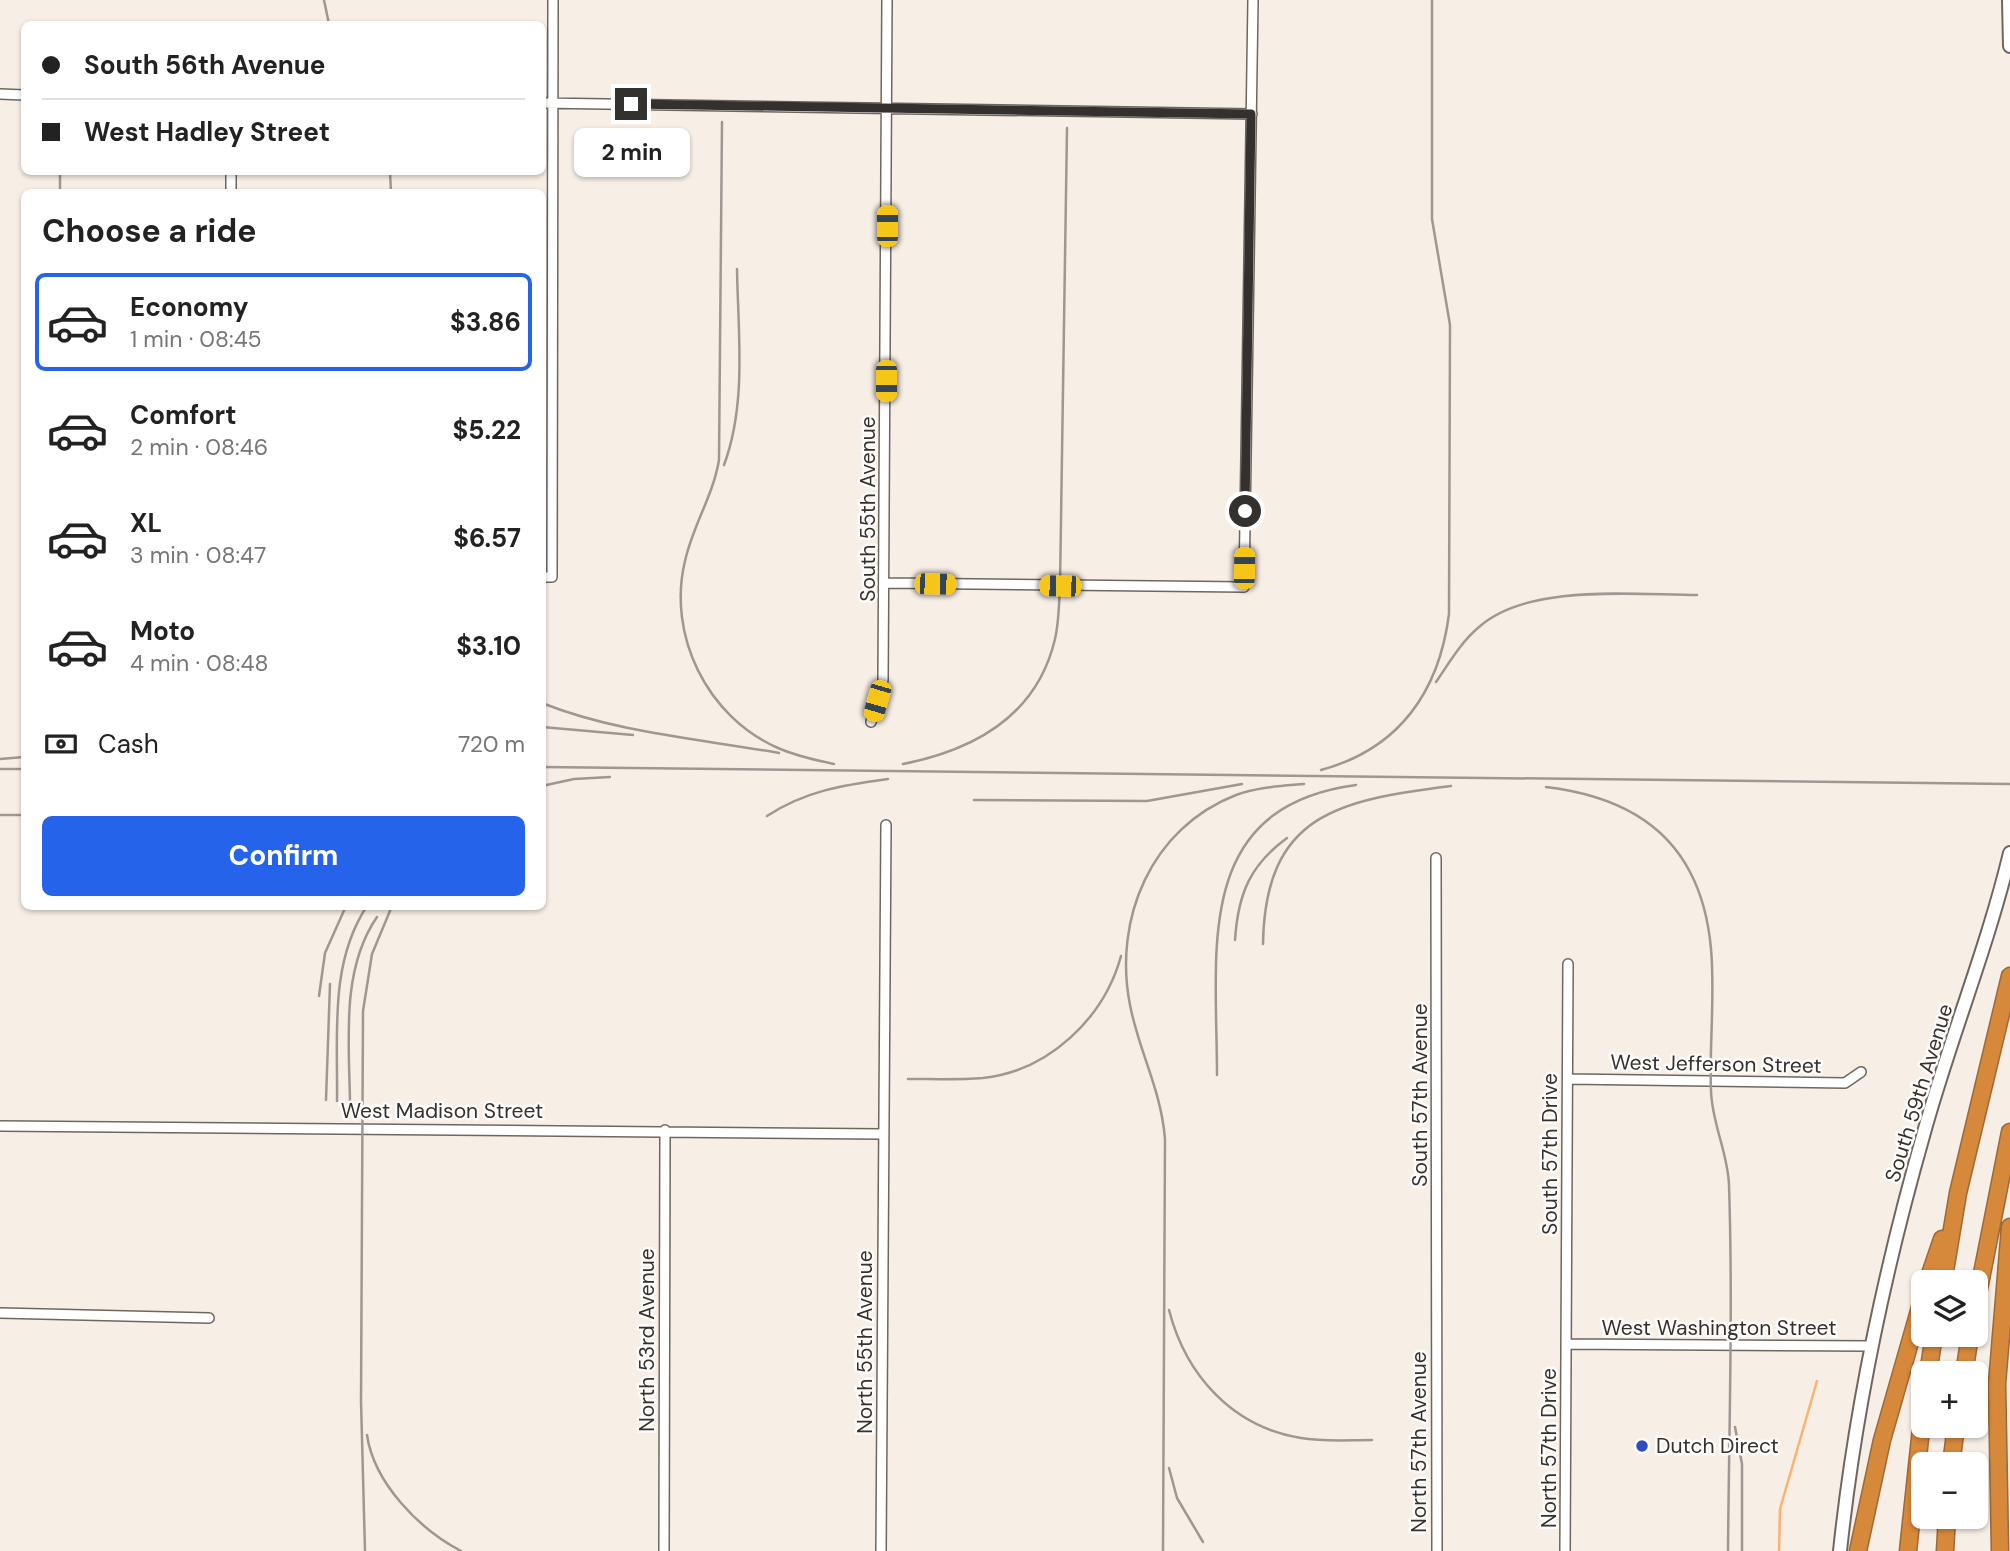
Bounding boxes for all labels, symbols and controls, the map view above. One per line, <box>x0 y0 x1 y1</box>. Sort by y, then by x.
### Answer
text: South 56th Avenue <box>84 48 326 82</box>
route end <box>615 88 647 120</box>
text: West Hadley Street <box>84 115 330 149</box>
callout: 2 min <box>573 128 689 178</box>
text: 2 min <box>602 137 662 167</box>
car <box>877 205 898 247</box>
text: Choose a ride <box>42 210 257 252</box>
text: Economy <box>130 290 248 324</box>
icon: car <box>46 291 109 354</box>
text: $3.86 <box>450 305 521 339</box>
text: 1 min · 08:45 <box>130 324 262 354</box>
car <box>876 360 897 402</box>
text: Comfort <box>130 398 236 432</box>
icon: car <box>46 399 109 462</box>
text: $5.22 <box>453 413 521 447</box>
street label: South 55th Avenue <box>854 416 882 602</box>
text: 2 min · 08:46 <box>130 432 268 462</box>
route start <box>1229 495 1261 527</box>
text: XL <box>130 506 162 540</box>
icon: car <box>46 507 109 570</box>
text: $6.57 <box>453 521 521 555</box>
text: 3 min · 08:47 <box>130 540 266 570</box>
car <box>1234 547 1255 589</box>
car <box>914 573 957 595</box>
car <box>1039 575 1082 597</box>
text: Moto <box>130 614 195 648</box>
icon: car <box>46 615 109 678</box>
text: $3.10 <box>456 629 521 663</box>
text: 4 min · 08:48 <box>130 648 268 678</box>
car <box>862 678 893 724</box>
icon: cash <box>42 725 80 763</box>
text: Cash <box>98 727 159 761</box>
text: 720 m <box>458 729 525 759</box>
button: Confirm <box>42 816 525 896</box>
street label: South 59th Avenue <box>1879 1000 1959 1186</box>
street label: South 57th Avenue <box>1406 1003 1434 1187</box>
street label: West Jefferson Street <box>1610 1048 1822 1080</box>
street label: South 57th Drive <box>1536 1073 1564 1235</box>
street label: West Madison Street <box>341 1097 543 1125</box>
street label: North 53rd Avenue <box>633 1248 661 1432</box>
street label: North 55th Avenue <box>851 1250 879 1434</box>
map controls <box>1911 1270 1988 1529</box>
button: layers <box>1911 1270 1988 1347</box>
street label: West Washington Street <box>1602 1314 1836 1342</box>
street label: North 57th Avenue <box>1405 1351 1433 1533</box>
button: + <box>1911 1361 1988 1438</box>
street label: North 57th Drive <box>1535 1368 1563 1528</box>
place label: Dutch Direct <box>1656 1432 1779 1460</box>
marker: Dutch Direct <box>1634 1438 1650 1454</box>
button: − <box>1911 1452 1988 1529</box>

